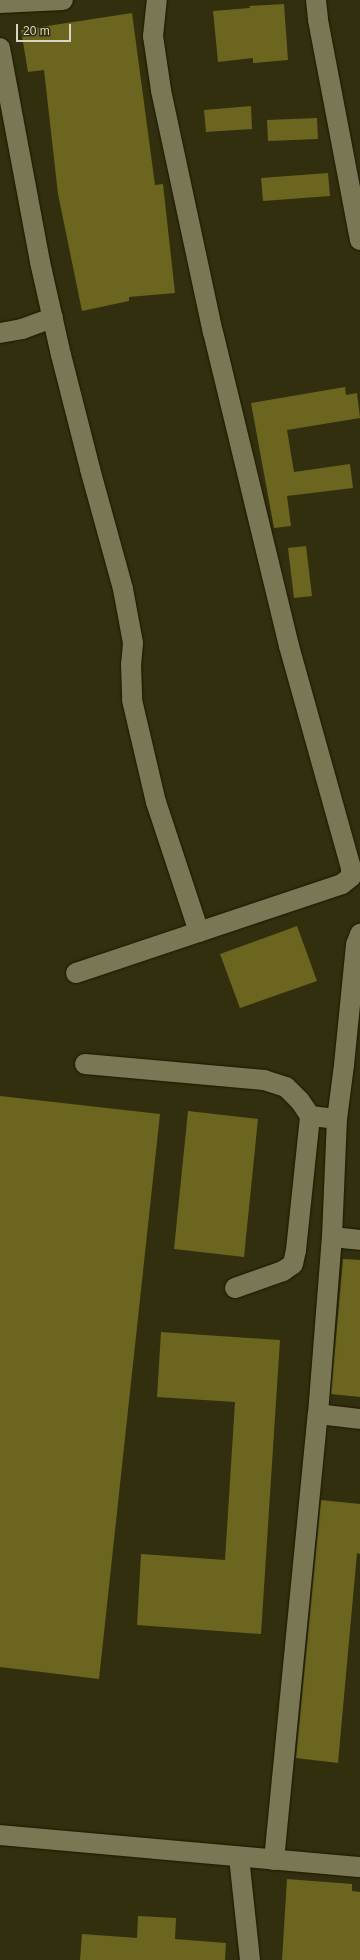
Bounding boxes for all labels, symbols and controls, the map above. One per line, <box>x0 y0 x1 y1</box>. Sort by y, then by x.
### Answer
scale bar <box>18 16 73 42</box>
text: 20 m <box>23 24 50 38</box>

